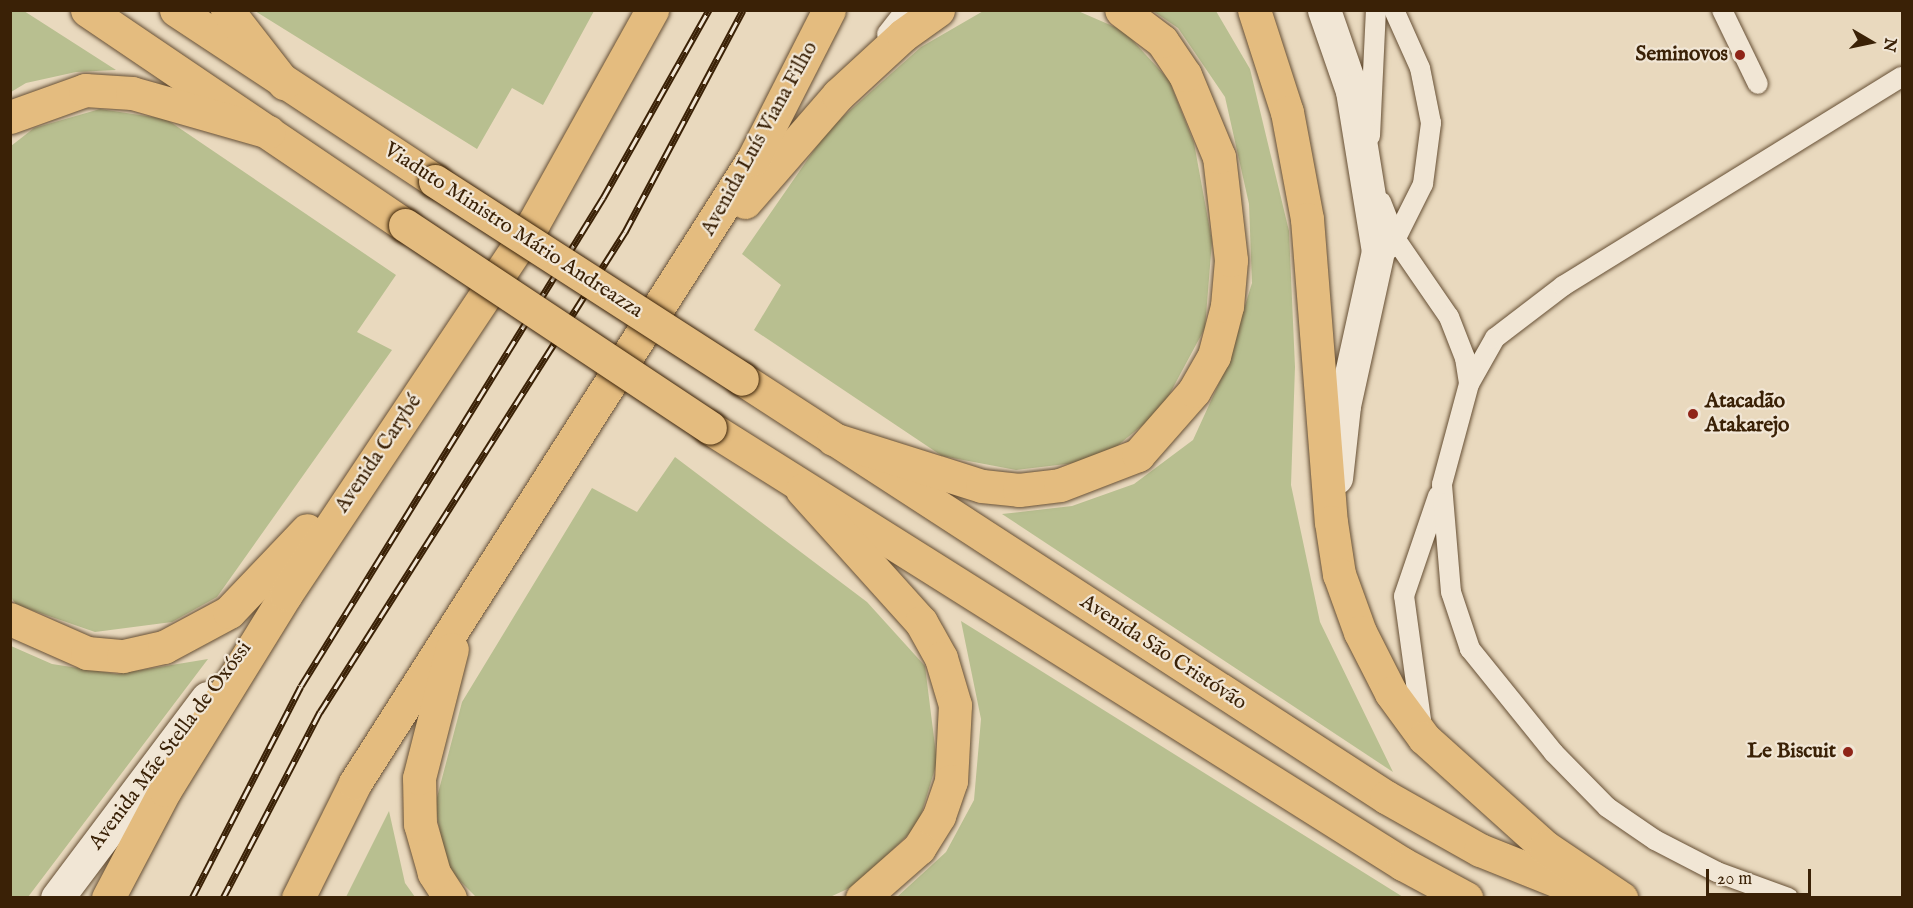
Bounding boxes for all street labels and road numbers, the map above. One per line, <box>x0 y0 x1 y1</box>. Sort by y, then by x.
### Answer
street label: Avenida Luís Viana Filho <box>696 38 824 240</box>
street label: Viaduto Ministro Mário Andreazza <box>379 138 647 324</box>
street label: Avenida Carybé <box>330 390 428 518</box>
street label: Avenida São Cristóvão <box>1075 590 1251 716</box>
street label: Avenida Mãe Stella de Oxóssi <box>84 637 258 855</box>

